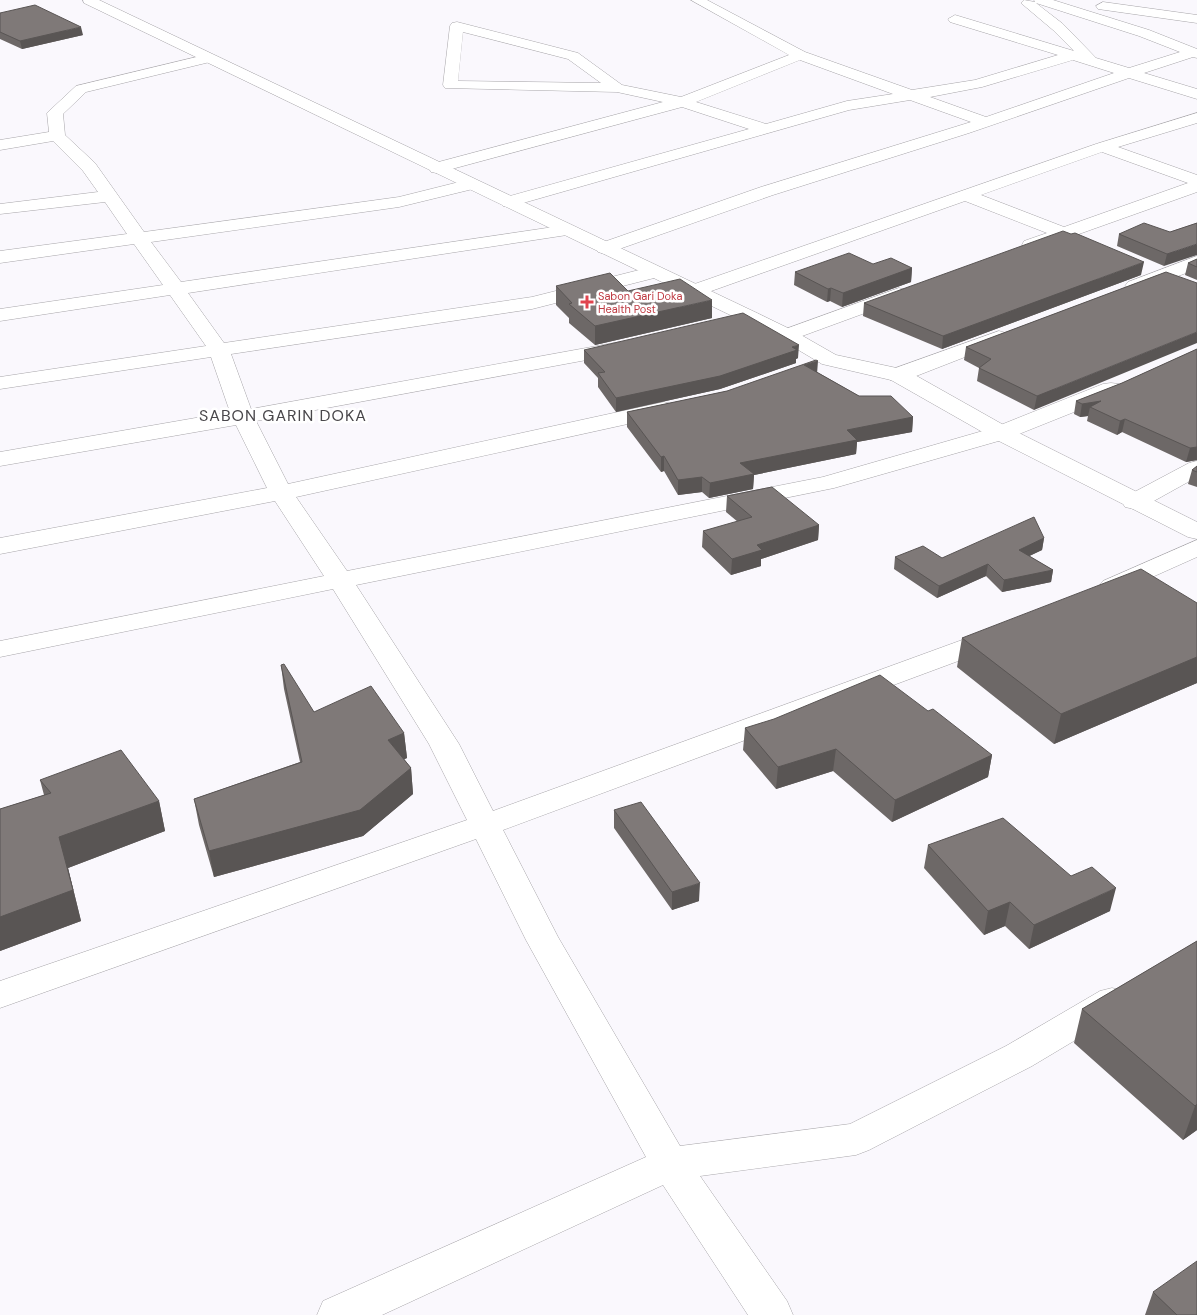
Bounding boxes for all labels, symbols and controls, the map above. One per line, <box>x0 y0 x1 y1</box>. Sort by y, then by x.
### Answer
place label: Sabon Gari Doka Health Post <box>598 289 683 316</box>
marker: Sabon Gari Doka Health Post <box>580 295 594 309</box>
district label: SABON GARIN DOKA <box>199 405 367 426</box>

